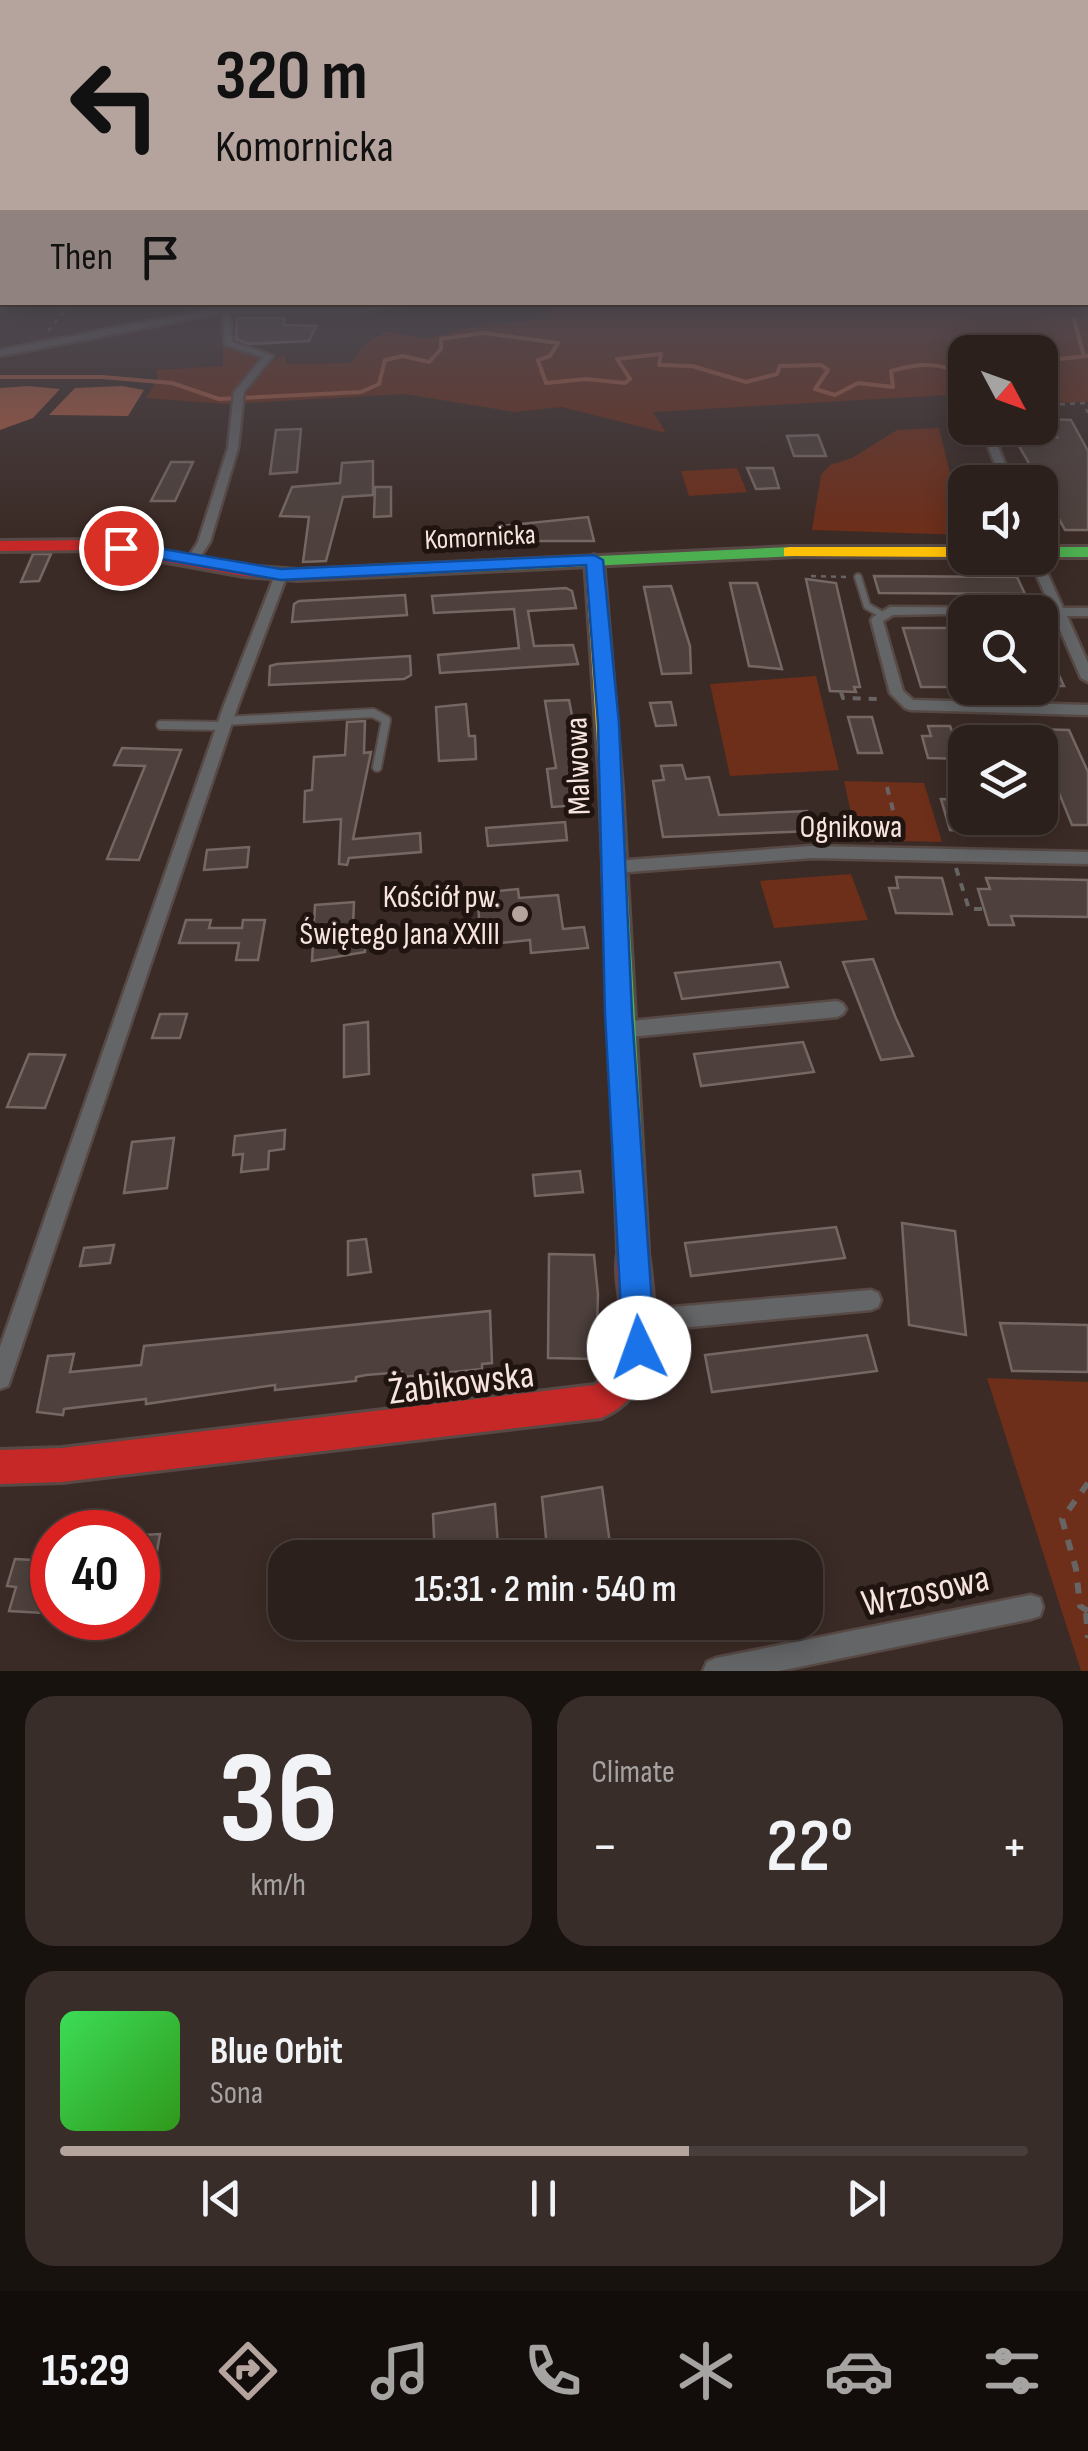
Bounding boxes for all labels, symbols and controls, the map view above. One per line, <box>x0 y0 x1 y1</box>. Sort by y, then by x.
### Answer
text: 320 m <box>215 35 368 119</box>
icon: left <box>50 40 180 170</box>
text: Komornicka <box>215 120 394 175</box>
icon: arrive <box>133 230 188 285</box>
text: Then <box>50 235 113 280</box>
north arrow <box>948 335 1058 445</box>
map controls <box>948 335 1058 835</box>
button: sound <box>948 465 1058 575</box>
pin <box>79 506 164 591</box>
street label: Komornicka <box>424 518 537 557</box>
icon: arrive <box>94 521 149 576</box>
button: search <box>948 595 1058 705</box>
street label: Malwowa <box>557 716 600 816</box>
button: layers <box>948 725 1058 835</box>
street label: Ognikowa <box>800 808 902 847</box>
place label: Kościół pw. Świętego Jana XXIII <box>300 878 500 954</box>
marker: Kościół pw. Świętego Jana XXIII <box>509 903 531 925</box>
position arrow <box>587 1296 691 1400</box>
street label: Żabikowska <box>386 1352 537 1415</box>
speed limit sign: 40 <box>30 1510 160 1640</box>
street label: Wrzosowa <box>858 1556 993 1627</box>
text: 15:31 · 2 min · 540 m <box>414 1567 677 1612</box>
text: 36 <box>219 1723 338 1879</box>
text: Climate <box>592 1753 675 1792</box>
text: 22° <box>766 1802 853 1893</box>
text: − <box>592 1814 618 1881</box>
text: + <box>1001 1814 1028 1881</box>
text: km/h <box>251 1866 306 1905</box>
text: Blue Orbit <box>210 2029 343 2074</box>
text: Sona <box>210 2074 263 2113</box>
icon: previous <box>194 2171 249 2226</box>
icon: pause <box>516 2171 571 2226</box>
icon: next <box>839 2171 894 2226</box>
icon: directions <box>213 2336 283 2406</box>
icon: music <box>365 2336 435 2406</box>
icon: phone <box>518 2336 588 2406</box>
icon: climate <box>671 2336 741 2406</box>
icon: car <box>824 2336 894 2406</box>
icon: filters <box>977 2336 1047 2406</box>
text: 15:29 <box>41 2344 130 2399</box>

